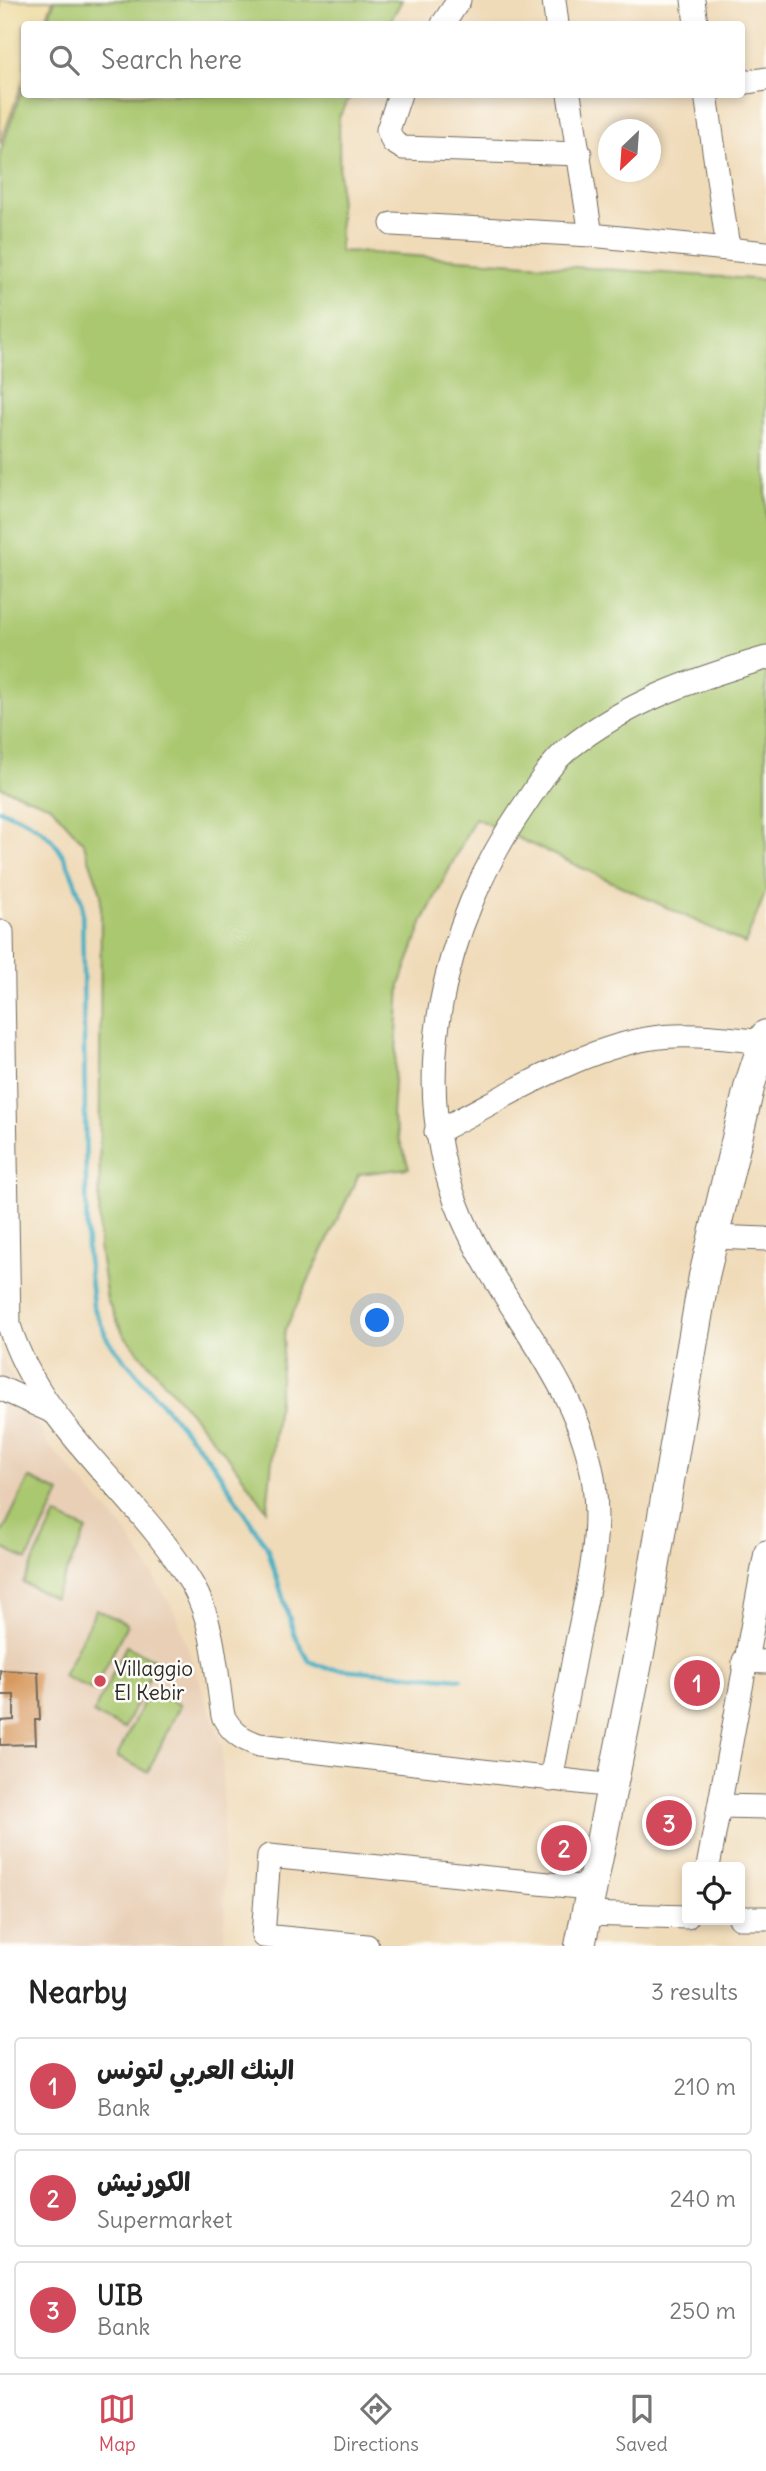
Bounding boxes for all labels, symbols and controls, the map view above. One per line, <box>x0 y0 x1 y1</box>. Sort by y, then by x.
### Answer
search box <box>21 21 745 98</box>
icon: search <box>45 41 83 79</box>
text: Search here <box>101 43 242 76</box>
north arrow <box>598 119 661 182</box>
your location <box>360 1303 394 1337</box>
place label: Villaggio El Kebir <box>114 1655 193 1706</box>
pin: 1 <box>674 1657 720 1709</box>
marker: Villaggio El Kebir <box>92 1673 108 1689</box>
pin: 3 <box>646 1797 692 1849</box>
pin: 2 <box>541 1822 587 1874</box>
map controls <box>682 1862 745 1925</box>
button: locate <box>682 1862 745 1925</box>
text: Nearby <box>28 1973 128 2011</box>
text: 3 results <box>651 1977 738 2006</box>
text: البنك العربي لتونس <box>97 2053 294 2086</box>
text: 1 <box>48 2072 58 2101</box>
text: 210 m <box>673 2072 736 2101</box>
text: Bank <box>97 2093 150 2122</box>
text: الكورنيش <box>97 2165 191 2198</box>
text: 2 <box>47 2184 59 2213</box>
text: 240 m <box>670 2184 736 2213</box>
text: Supermarket <box>97 2205 233 2234</box>
text: UIB <box>97 2279 143 2312</box>
text: 3 <box>46 2296 60 2325</box>
text: 250 m <box>669 2296 736 2325</box>
text: Bank <box>97 2312 150 2341</box>
tab: Map <box>98 2390 136 2456</box>
tab: Directions <box>333 2390 419 2456</box>
tab: Saved <box>616 2390 668 2456</box>

